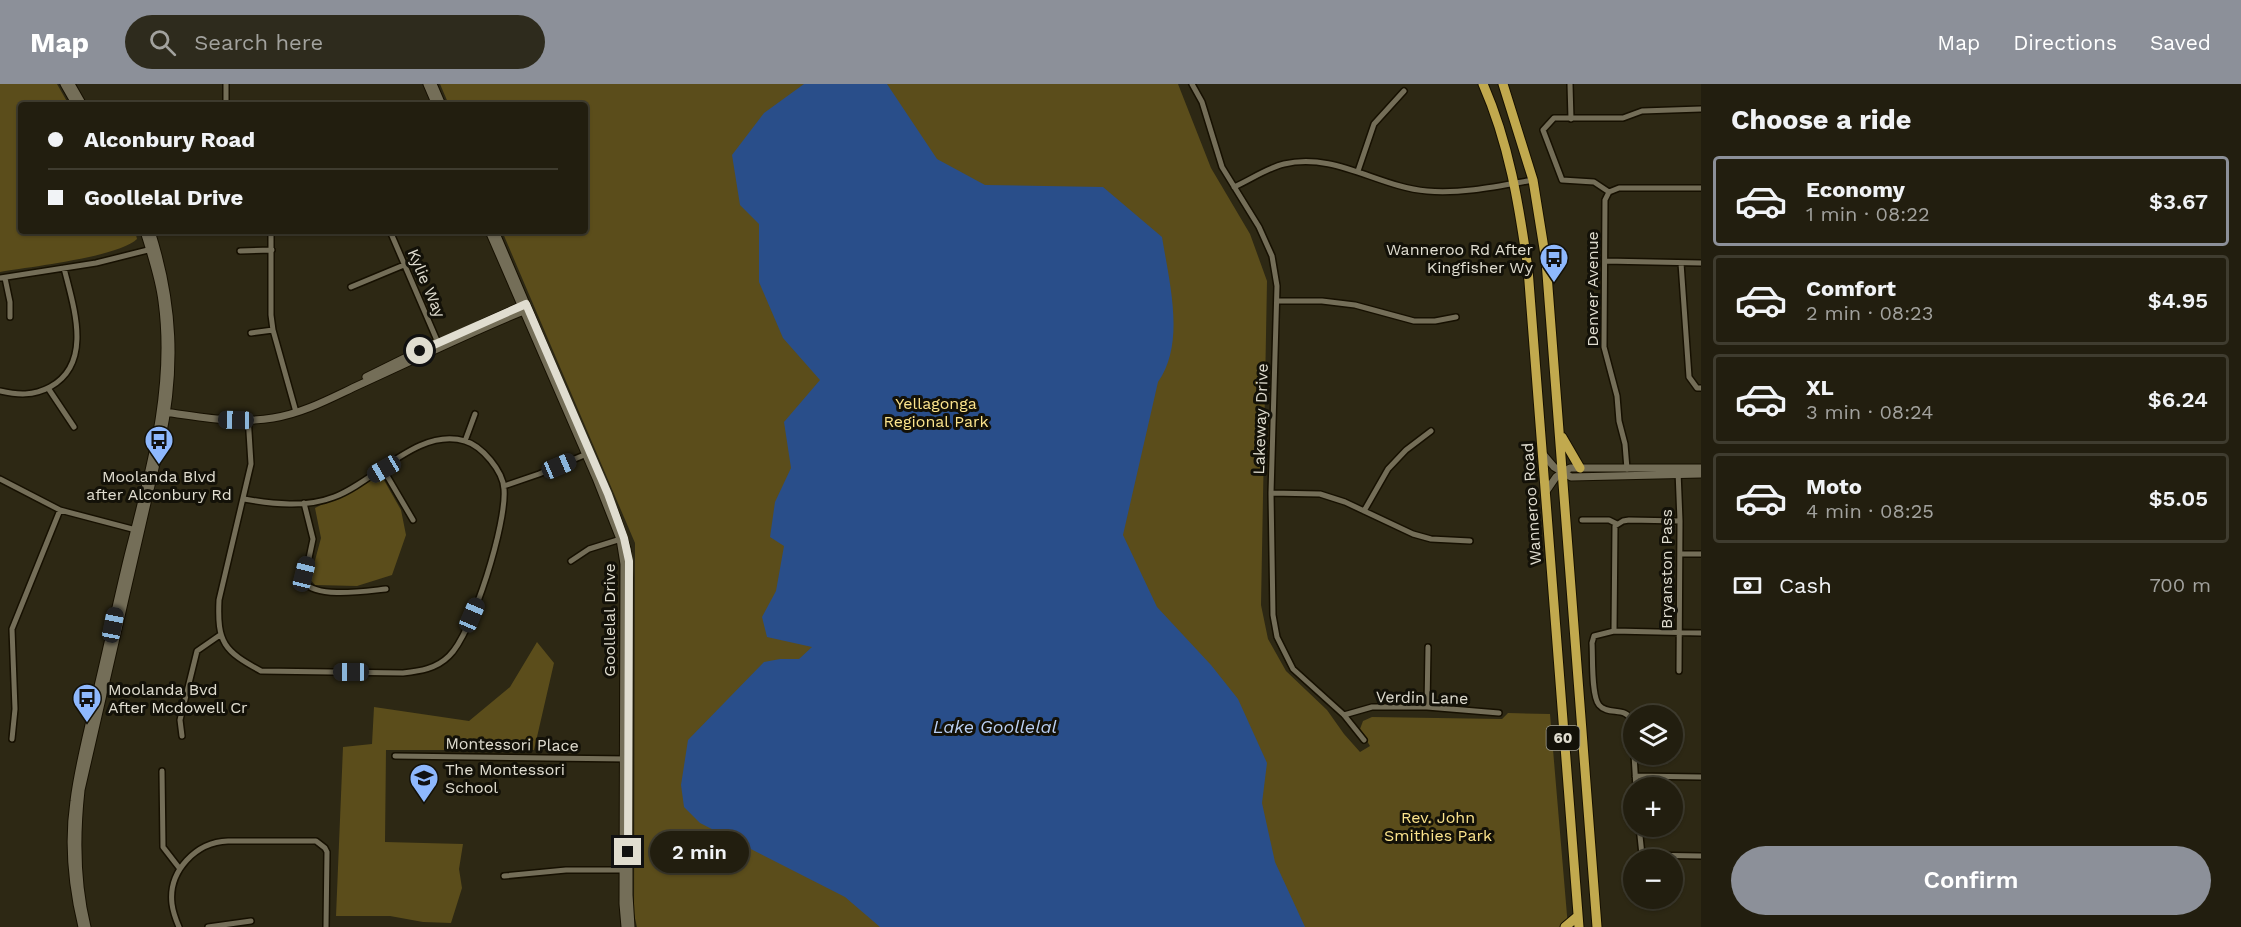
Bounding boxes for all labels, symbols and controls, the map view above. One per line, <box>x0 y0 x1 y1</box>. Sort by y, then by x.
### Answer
search box <box>125 15 545 69</box>
text: Map <box>30 26 89 59</box>
icon: search <box>146 26 179 59</box>
text: Search here <box>194 30 323 55</box>
text: Map <box>1937 30 1980 55</box>
text: Directions <box>2013 30 2117 55</box>
text: Saved <box>2150 30 2211 55</box>
text: Choose a ride <box>1731 104 1911 136</box>
text: Alconbury Road <box>84 127 255 152</box>
icon: car <box>1734 174 1788 228</box>
text: Economy <box>1806 177 1905 202</box>
text: Goollelal Drive <box>84 185 243 210</box>
text: $3.67 <box>2149 189 2208 214</box>
text: 1 min · 08:22 <box>1806 202 1930 226</box>
street label: Denver Avenue <box>1583 231 1602 347</box>
place label: Wanneroo Rd After Kingfisher Wy <box>1386 240 1534 277</box>
bus stop icon: Wanneroo Rd After Kingfisher Wy <box>1538 242 1570 284</box>
street label: Kylie Way <box>404 246 450 321</box>
icon: car <box>1734 273 1788 327</box>
text: Comfort <box>1806 276 1896 301</box>
text: $4.95 <box>2148 288 2208 313</box>
text: 2 min · 08:23 <box>1806 301 1933 325</box>
route start <box>406 337 433 364</box>
street label: Lakeway Drive <box>1249 363 1272 475</box>
icon: car <box>1734 372 1788 426</box>
text: XL <box>1806 375 1834 400</box>
text: $6.24 <box>2148 387 2208 412</box>
park label: Yellagonga Regional Park <box>883 394 989 431</box>
text: 3 min · 08:24 <box>1806 400 1933 424</box>
car <box>218 411 254 429</box>
bus stop icon: Moolanda Blvd after Alconbury Rd <box>143 424 175 466</box>
street label: Wanneroo Road <box>1518 442 1545 566</box>
car <box>539 451 579 481</box>
car <box>364 452 404 486</box>
place label: Moolanda Blvd after Alconbury Rd <box>86 467 232 504</box>
icon: car <box>1734 471 1788 525</box>
text: Moto <box>1806 474 1862 499</box>
text: $5.05 <box>2149 486 2208 511</box>
text: 4 min · 08:25 <box>1806 499 1934 523</box>
street label: Bryanston Pass <box>1657 509 1676 629</box>
car <box>291 554 317 594</box>
street label: Goollelal Drive <box>600 563 619 677</box>
icon: cash <box>1731 569 1764 602</box>
text: Cash <box>1779 573 1832 598</box>
text: 700 m <box>2149 573 2211 597</box>
car <box>457 595 487 635</box>
car <box>101 606 125 644</box>
car <box>333 663 369 681</box>
place label: Moolanda Bvd After Mcdowell Cr <box>108 680 248 717</box>
bus stop icon: Moolanda Bvd After Mcdowell Cr <box>71 682 103 724</box>
street label: Verdin Lane <box>1376 687 1468 708</box>
map controls <box>1623 705 1683 909</box>
button: layers <box>1623 705 1683 765</box>
water label: Lake Goollelal <box>933 716 1057 737</box>
road number: 60 <box>1546 726 1580 750</box>
street label: Montessori Place <box>445 734 579 755</box>
place label: The Montessori School <box>445 760 565 797</box>
school or university icon: The Montessori School <box>408 762 440 804</box>
button: + <box>1623 777 1683 837</box>
park label: Rev. John Smithies Park <box>1384 808 1492 845</box>
callout: 2 min <box>649 831 748 873</box>
route end <box>614 838 641 865</box>
text: 2 min <box>672 840 727 864</box>
button: Confirm <box>1731 846 2211 915</box>
button: − <box>1623 849 1683 909</box>

